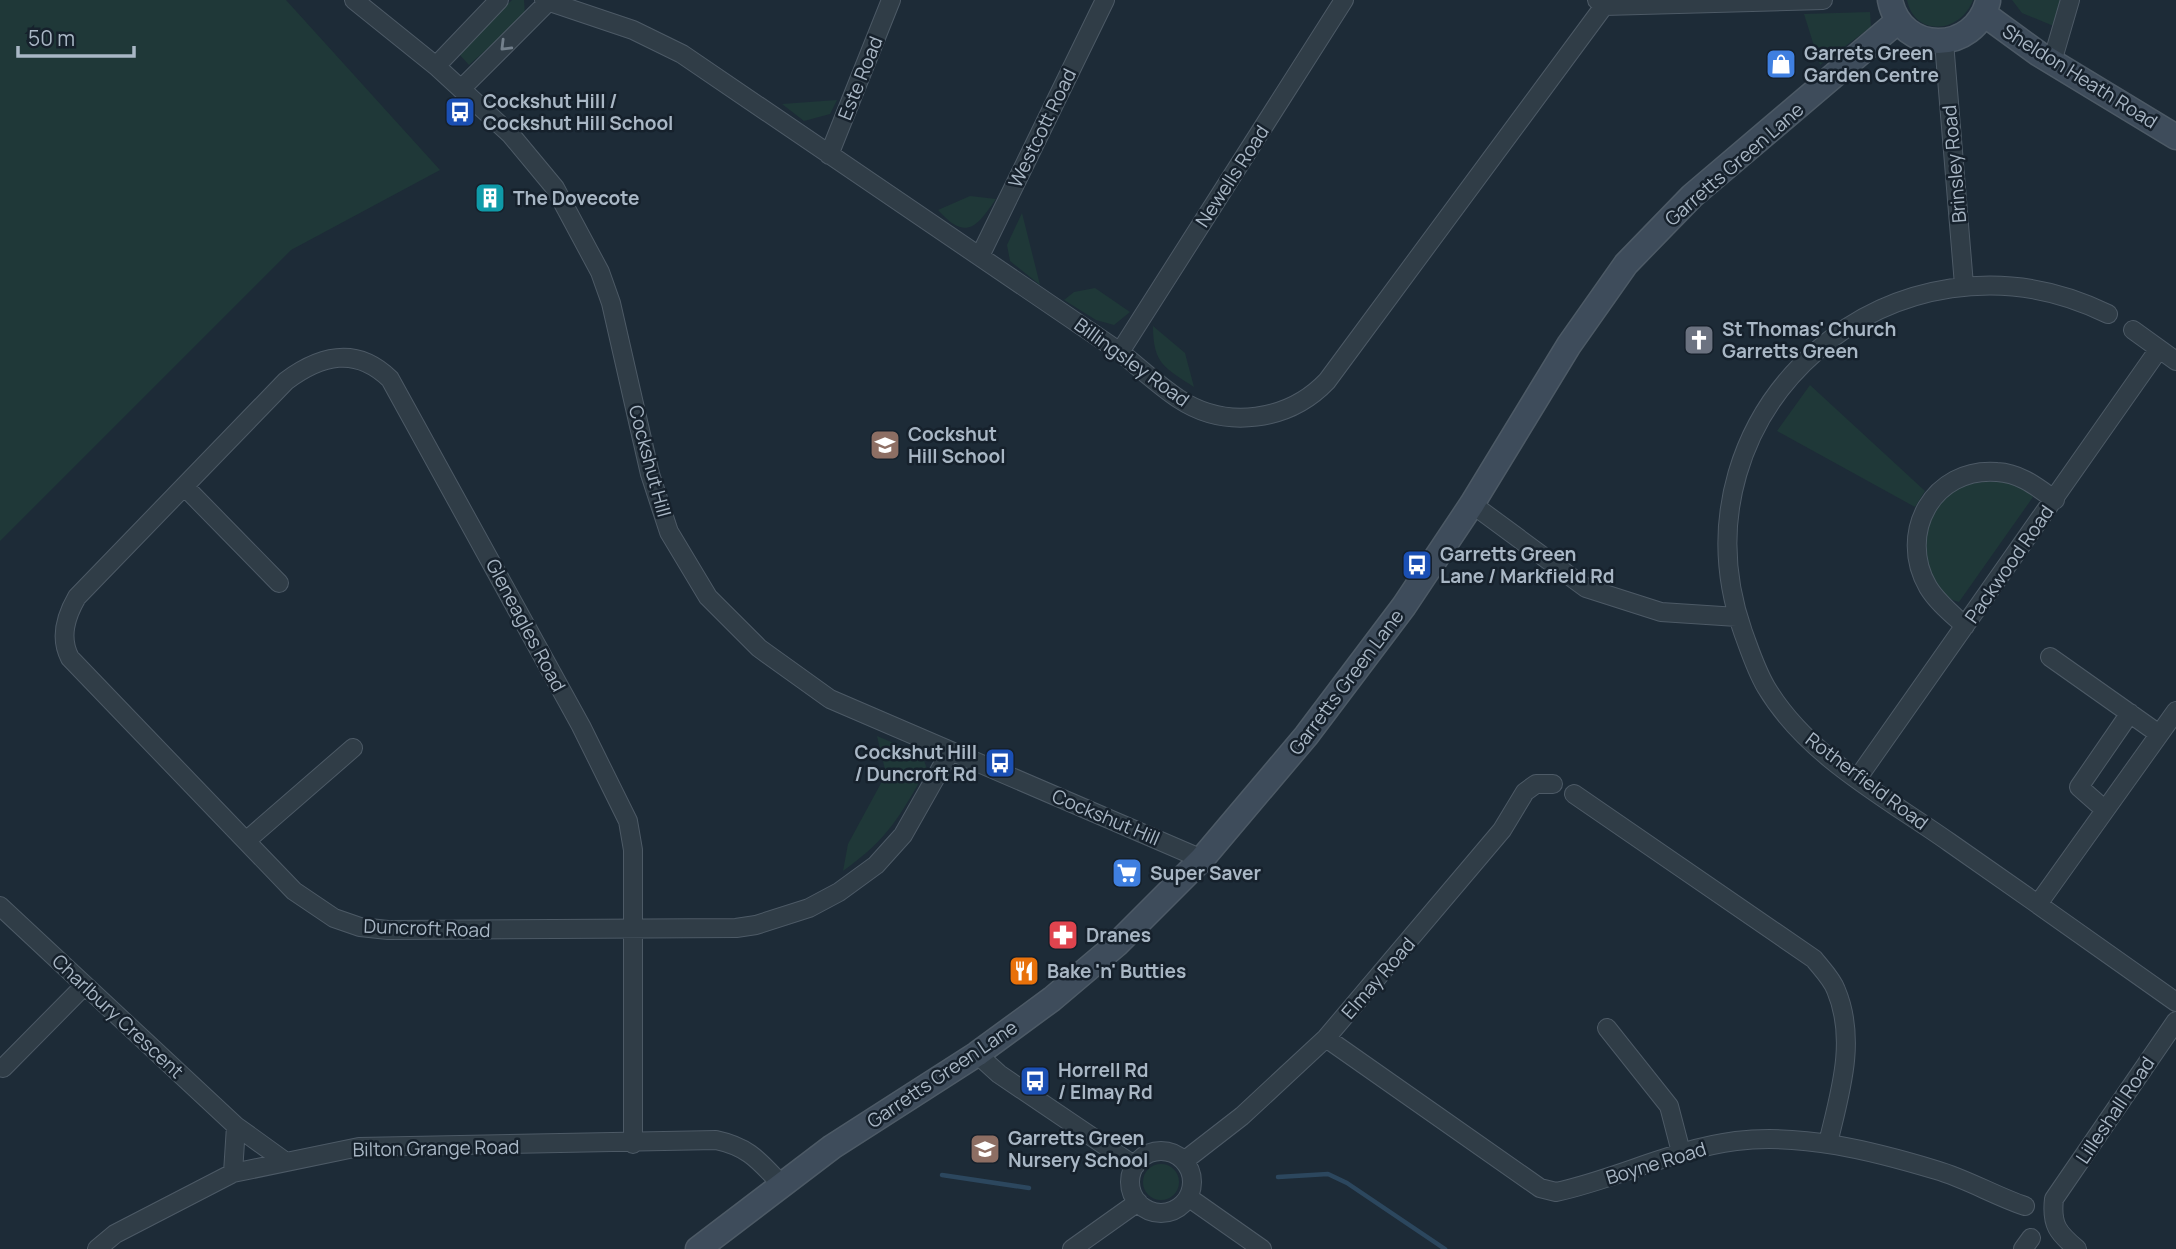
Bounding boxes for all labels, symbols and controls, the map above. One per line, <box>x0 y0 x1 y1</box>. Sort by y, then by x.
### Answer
scale bar <box>18 14 133 58</box>
street label: Sheldon Heath Road <box>1997 18 2163 134</box>
text: 50 m <box>28 24 75 52</box>
street label: Este Road <box>831 32 889 124</box>
one-way arrow <box>500 37 513 50</box>
place label: Garrets Green Garden Centre <box>1804 40 1939 88</box>
shop icon: Garrets Green Garden Centre <box>1764 47 1798 81</box>
street label: Westcott Road <box>1002 64 1082 192</box>
place label: Cockshut Hill / Cockshut Hill School <box>483 88 673 136</box>
bus stop icon: Cockshut Hill / Cockshut Hill School <box>443 95 477 129</box>
street label: Garretts Green Lane <box>1659 96 1809 232</box>
street label: Brinsley Road <box>1936 104 1972 224</box>
street label: Newells Road <box>1189 120 1275 232</box>
building icon: The Dovecote <box>473 181 507 215</box>
place label: The Dovecote <box>513 185 639 211</box>
street label: Billingsley Road <box>1069 311 1195 413</box>
place label: St Thomas' Church Garretts Green <box>1722 316 1896 364</box>
church icon: St Thomas' Church Garretts Green <box>1682 323 1716 357</box>
street label: Cockshut Hill <box>623 402 677 520</box>
place label: Cockshut Hill School <box>908 421 1006 469</box>
school or university icon: Cockshut Hill School <box>868 428 902 462</box>
street label: Packwood Road <box>1959 500 2059 628</box>
place label: Garretts Green Lane / Markfield Rd <box>1440 541 1614 589</box>
bus stop icon: Garretts Green Lane / Markfield Rd <box>1400 548 1434 582</box>
street label: Gleneagles Road <box>480 554 572 696</box>
street label: Garretts Green Lane <box>1283 604 1409 760</box>
street label: Rotherfield Road <box>1800 726 1934 836</box>
place label: Cockshut Hill / Duncroft Rd <box>854 739 977 787</box>
bus stop icon: Cockshut Hill / Duncroft Rd <box>983 746 1017 780</box>
street label: Cockshut Hill <box>1048 783 1164 851</box>
supermarket icon: Super Saver <box>1110 856 1144 890</box>
place label: Super Saver <box>1150 860 1262 886</box>
street label: Duncroft Road <box>363 913 491 943</box>
pharmacy icon: Dranes <box>1046 918 1080 952</box>
place label: Dranes <box>1086 922 1151 948</box>
street label: Elmay Road <box>1335 932 1421 1024</box>
street label: Charlbury Crescent <box>47 948 189 1084</box>
restaurant icon: Bake 'n' Butties <box>1007 954 1041 988</box>
place label: Bake 'n' Butties <box>1047 958 1186 984</box>
street label: Garretts Green Lane <box>862 1014 1022 1134</box>
street label: Lilleshall Road <box>2070 1051 2160 1169</box>
place label: Horrell Rd / Elmay Rd <box>1058 1057 1153 1105</box>
bus stop icon: Horrell Rd / Elmay Rd <box>1018 1064 1052 1098</box>
place label: Garretts Green Nursery School <box>1008 1125 1148 1173</box>
school or university icon: Garretts Green Nursery School <box>968 1132 1002 1166</box>
street label: Bilton Grange Road <box>352 1134 520 1162</box>
street label: Boyne Road <box>1603 1135 1709 1191</box>

